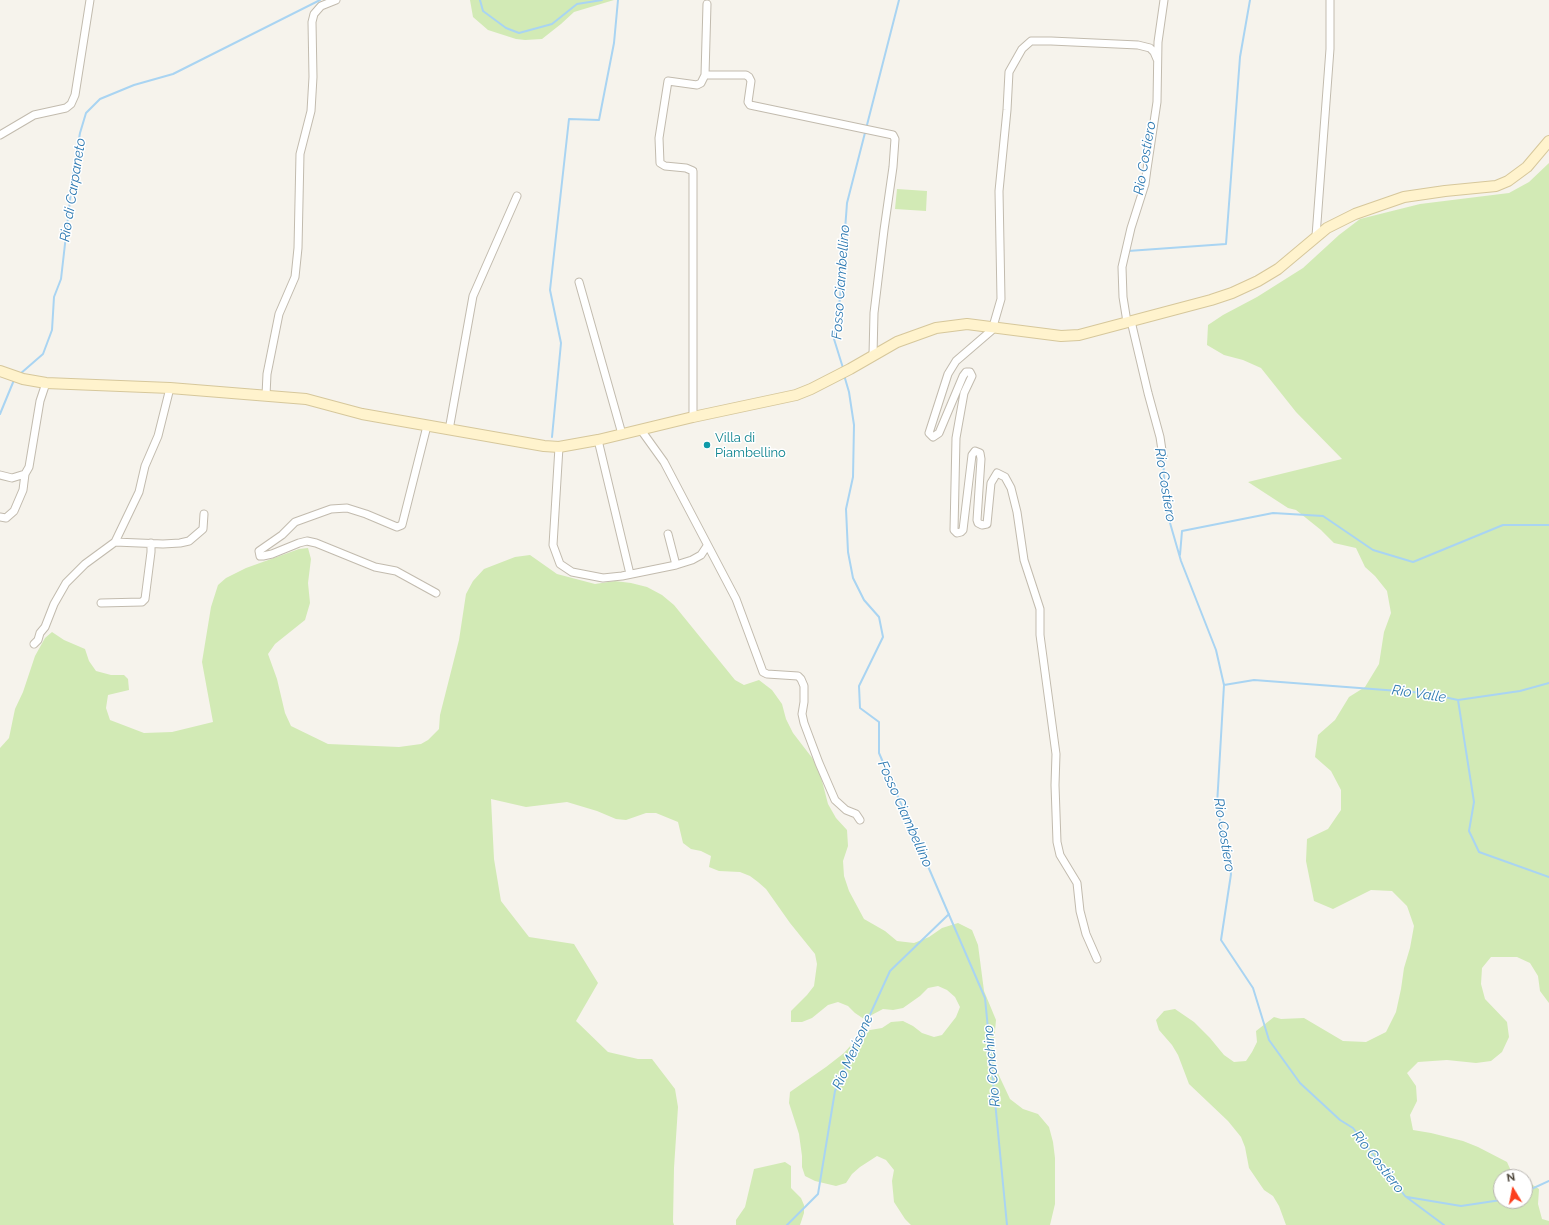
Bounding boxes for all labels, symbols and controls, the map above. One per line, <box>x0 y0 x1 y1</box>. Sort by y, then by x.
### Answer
water label: Rio Costiero <box>1130 120 1160 196</box>
water label: Rio di Carpaneto <box>57 137 89 243</box>
water label: Fosso Ciambellino <box>829 224 853 340</box>
place label: Villa di Piambellino <box>715 430 786 461</box>
marker: Villa di Piambellino <box>702 440 712 450</box>
water label: Rio Costiero <box>1151 447 1179 523</box>
water label: Rio Valle <box>1391 682 1447 706</box>
water label: Fosso Ciambellino <box>874 758 936 870</box>
water label: Rio Costiero <box>1210 797 1238 873</box>
water label: Rio Merisone <box>829 1012 877 1092</box>
water label: Rio Conchino <box>980 1024 1004 1108</box>
water label: Rio Costiero <box>1348 1127 1408 1197</box>
north arrow <box>1493 1169 1533 1209</box>
text: N <box>1506 1171 1516 1185</box>

